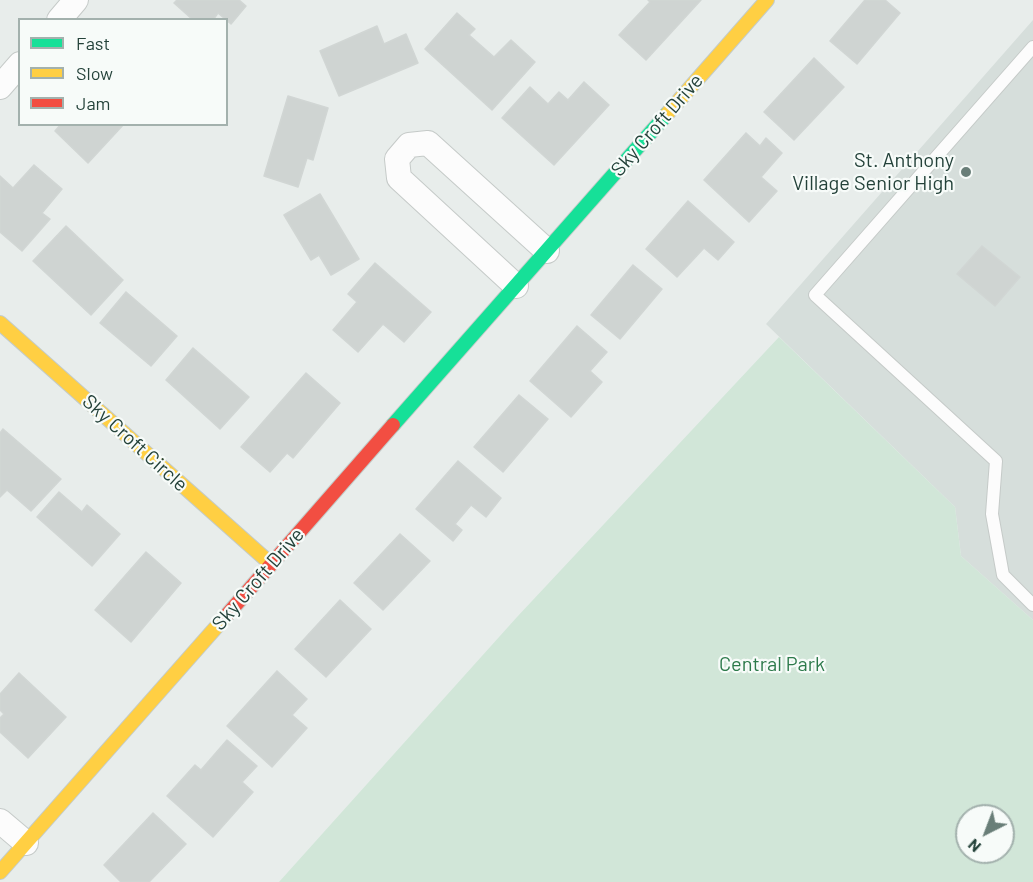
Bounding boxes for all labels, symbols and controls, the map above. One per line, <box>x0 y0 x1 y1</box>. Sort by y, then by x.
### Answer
legend <box>18 18 228 126</box>
text: Fast <box>76 32 110 54</box>
text: Slow <box>76 62 113 84</box>
street label: Sky Croft Drive <box>606 69 708 181</box>
text: Jam <box>76 92 110 114</box>
place label: St. Anthony Village Senior High <box>792 148 954 195</box>
marker: St. Anthony Village Senior High <box>959 165 973 179</box>
street label: Sky Croft Circle <box>77 389 193 497</box>
street label: Sky Croft Drive <box>207 523 309 635</box>
park label: Central Park <box>719 652 825 676</box>
north arrow <box>955 804 1015 864</box>
text: N <box>964 836 984 857</box>

